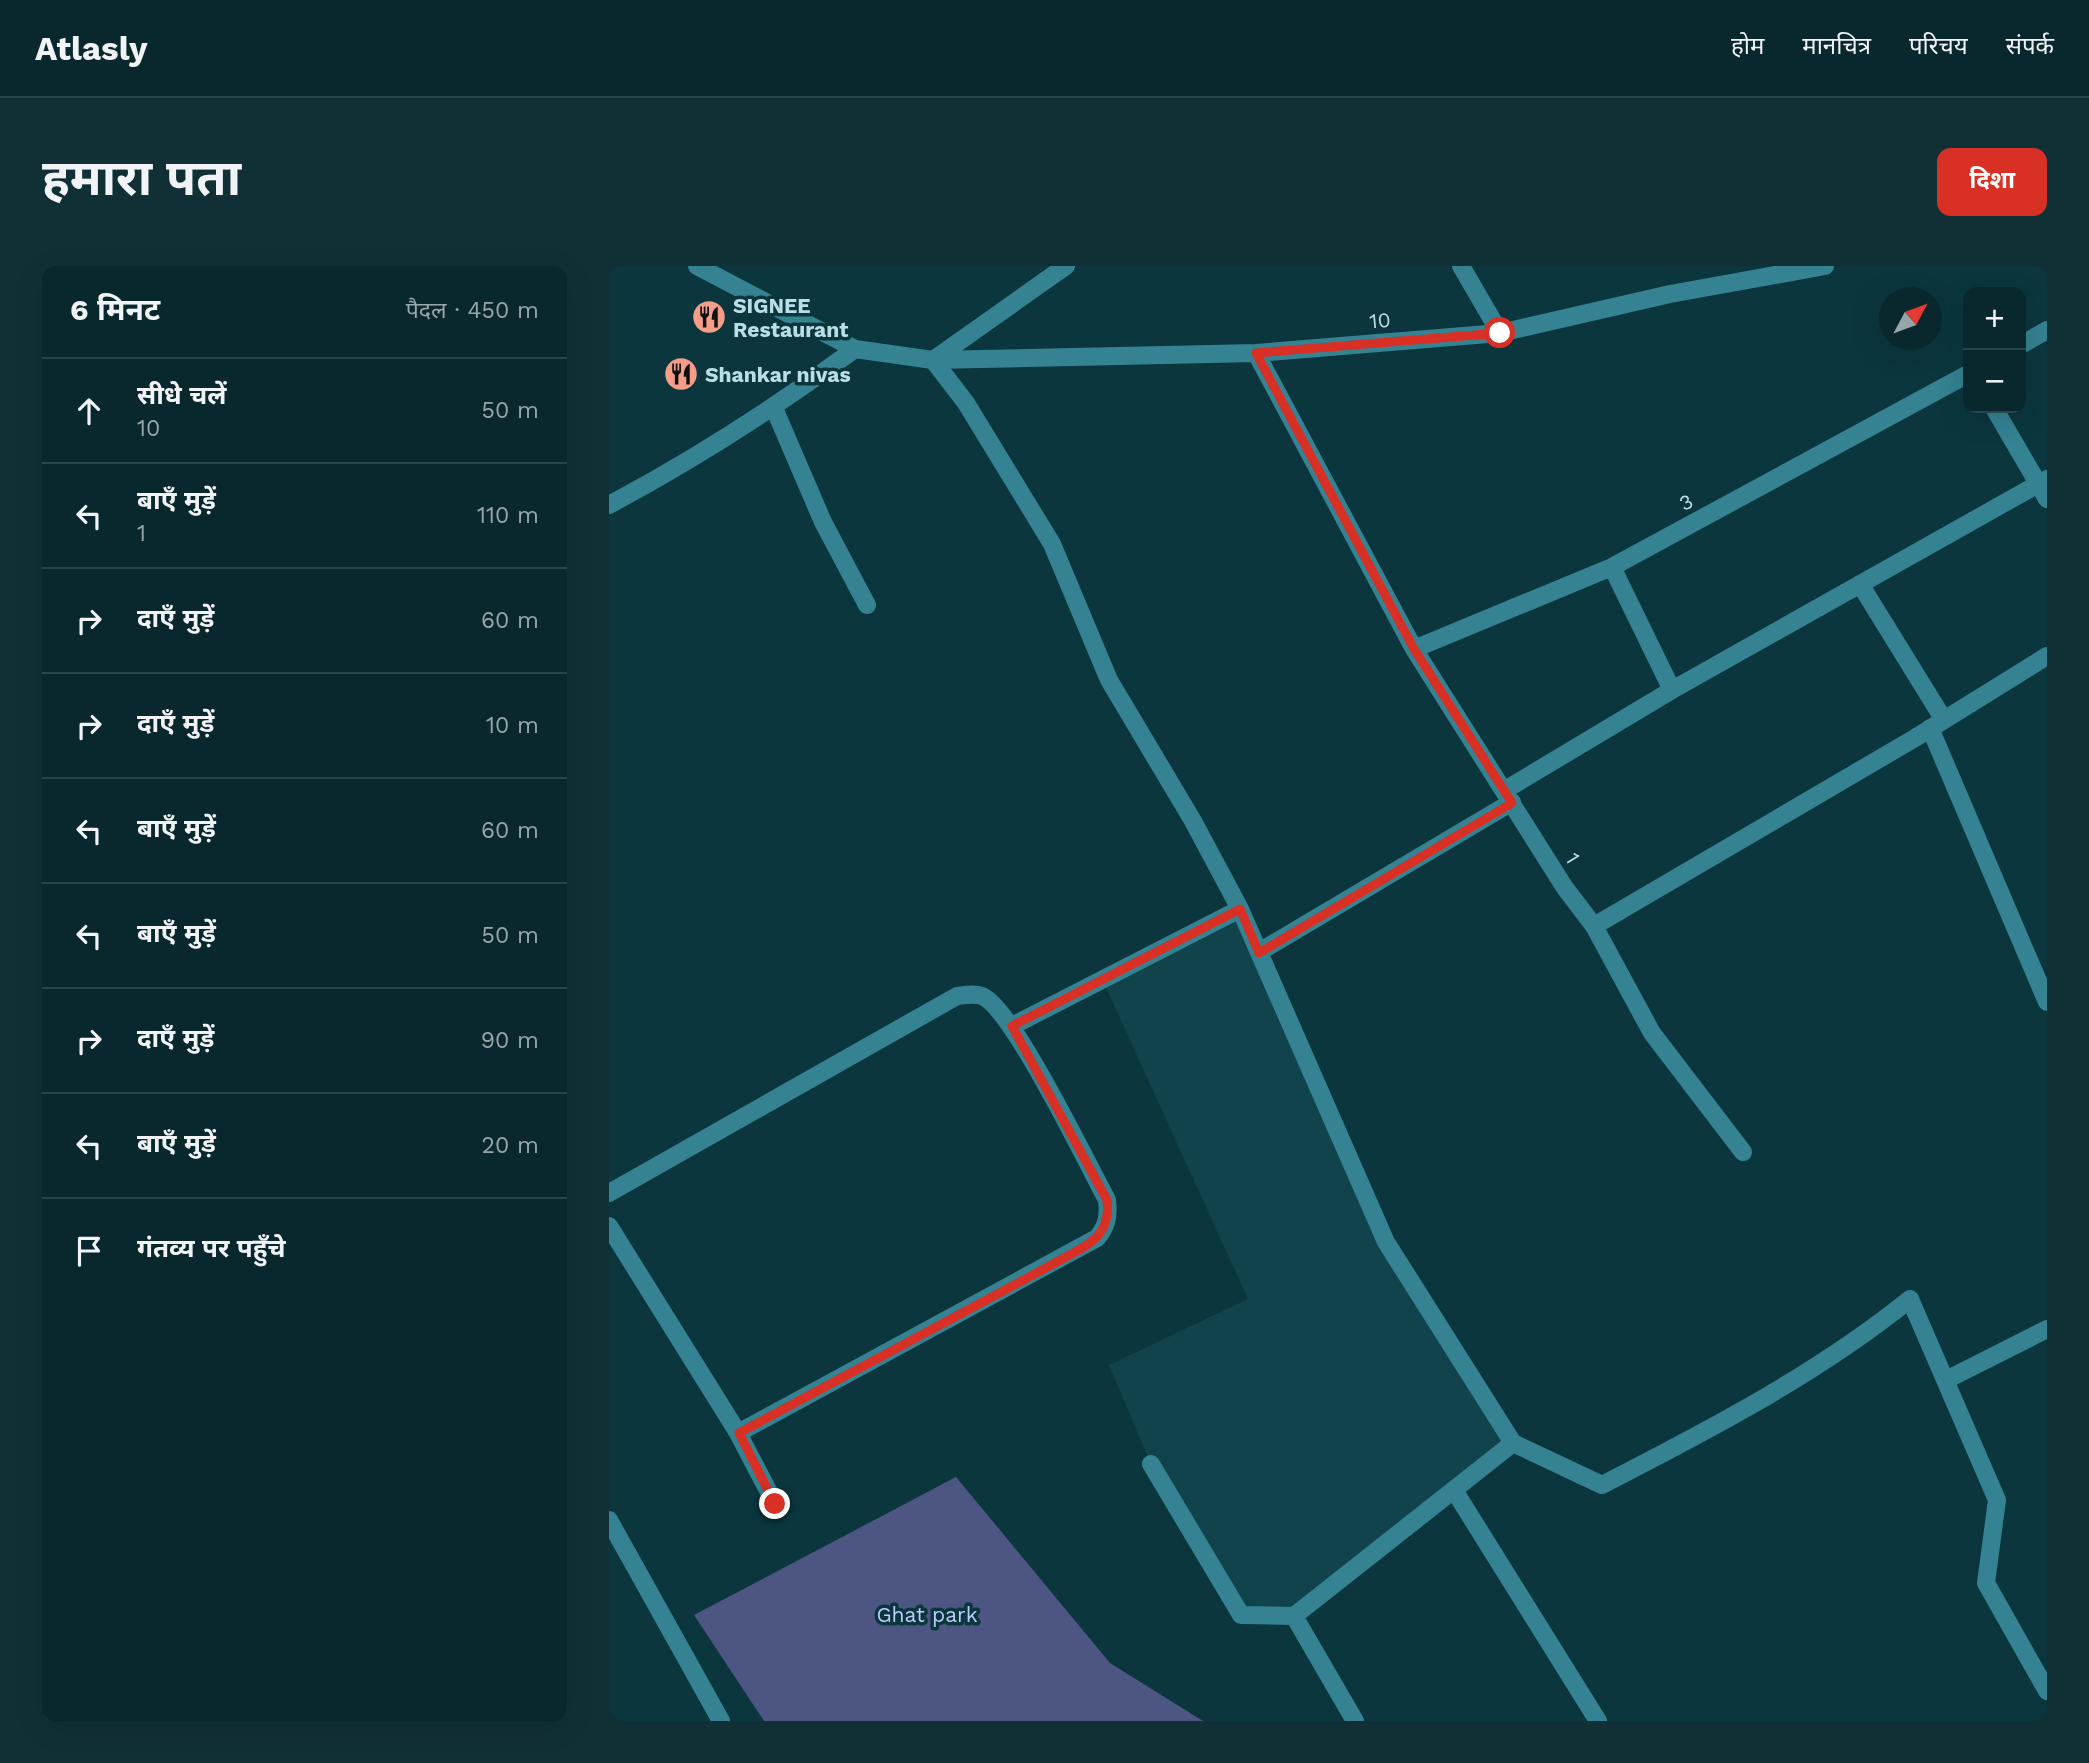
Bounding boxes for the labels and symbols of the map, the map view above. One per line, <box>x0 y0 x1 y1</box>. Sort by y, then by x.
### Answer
north arrow <box>1879 287 1942 350</box>
place label: SIGNEE Restaurant <box>733 293 848 342</box>
restaurant icon: SIGNEE Restaurant <box>690 298 728 336</box>
street label: 10 <box>1368 307 1392 333</box>
route start <box>1484 317 1515 348</box>
restaurant icon: Shankar nivas <box>662 355 700 393</box>
place label: Shankar nivas <box>705 362 851 387</box>
street label: 3 <box>1675 488 1697 516</box>
street label: 1 <box>1560 848 1586 868</box>
route end <box>759 1488 790 1519</box>
park label: Ghat park <box>876 1602 978 1627</box>

